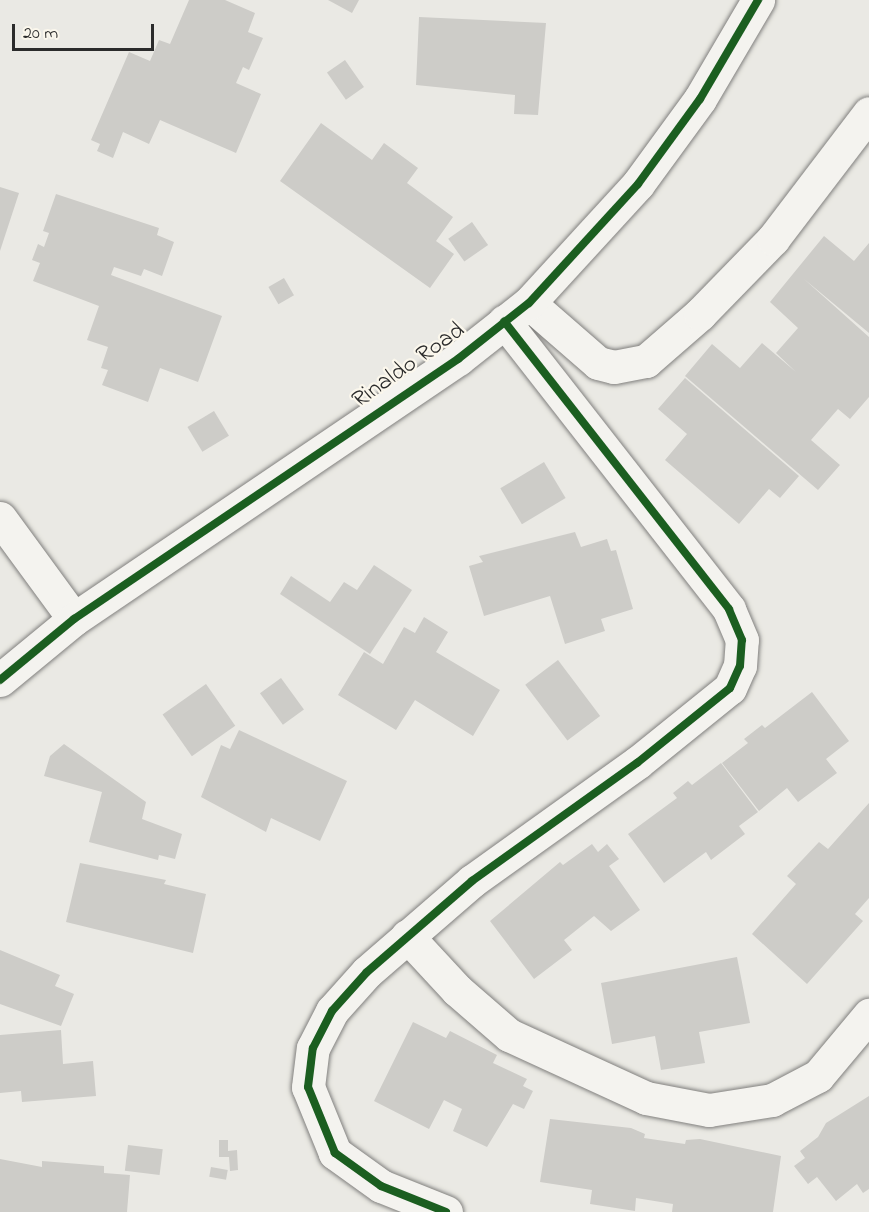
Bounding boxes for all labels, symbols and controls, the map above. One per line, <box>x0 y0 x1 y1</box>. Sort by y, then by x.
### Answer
scale bar <box>15 12 158 50</box>
text: 20 m <box>23 21 58 47</box>
street label: Rinaldo Road <box>347 317 471 415</box>

